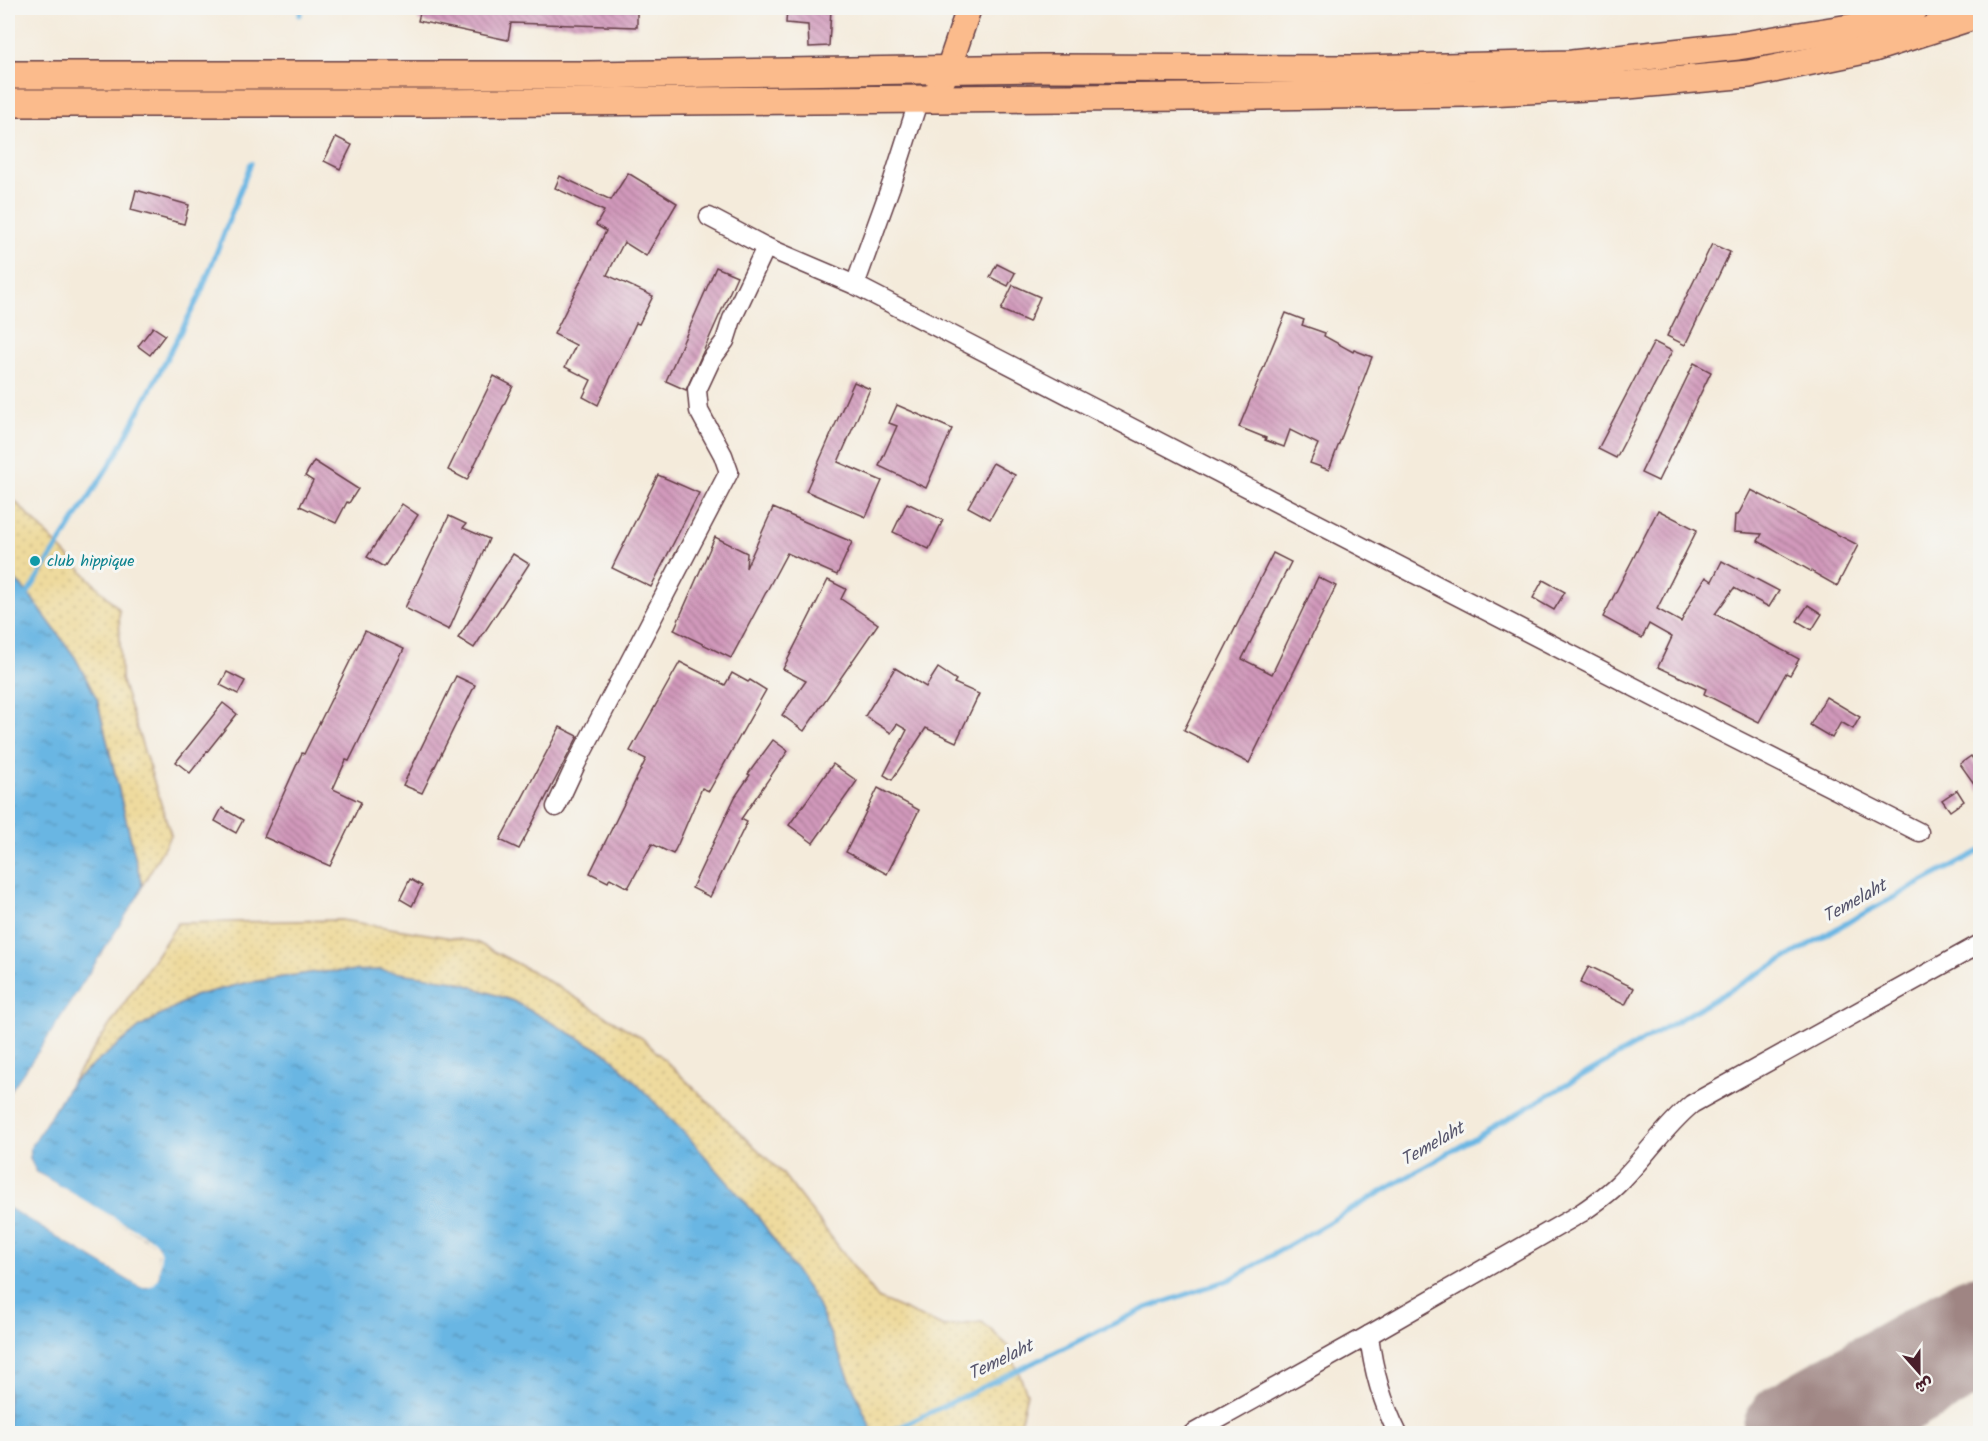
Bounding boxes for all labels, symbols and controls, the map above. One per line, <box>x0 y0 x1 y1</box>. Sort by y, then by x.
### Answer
place label: club hippique <box>47 549 135 574</box>
marker: club hippique <box>28 554 42 568</box>
water label: Temelaht <box>1818 871 1895 932</box>
water label: Temelaht <box>1396 1114 1473 1175</box>
water label: Temelaht <box>963 1331 1041 1389</box>
north arrow <box>1889 1342 1949 1402</box>
text: ش <box>1911 1370 1937 1399</box>

